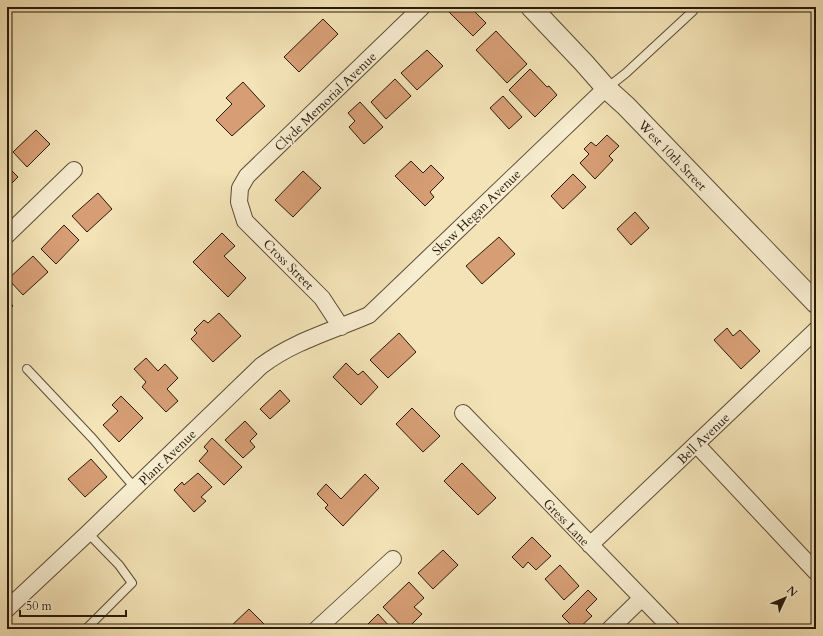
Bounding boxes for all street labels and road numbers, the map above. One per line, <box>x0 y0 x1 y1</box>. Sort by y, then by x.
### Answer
street label: Clyde Memorial Avenue <box>271 48 381 155</box>
street label: West 10th Street <box>633 116 711 195</box>
street label: Skow Hegan Avenue <box>428 166 525 260</box>
street label: Cross Street <box>259 235 318 294</box>
street label: Bell Avenue <box>673 409 734 468</box>
street label: Plant Avenue <box>135 426 201 490</box>
street label: Gress Lane <box>539 495 594 551</box>

